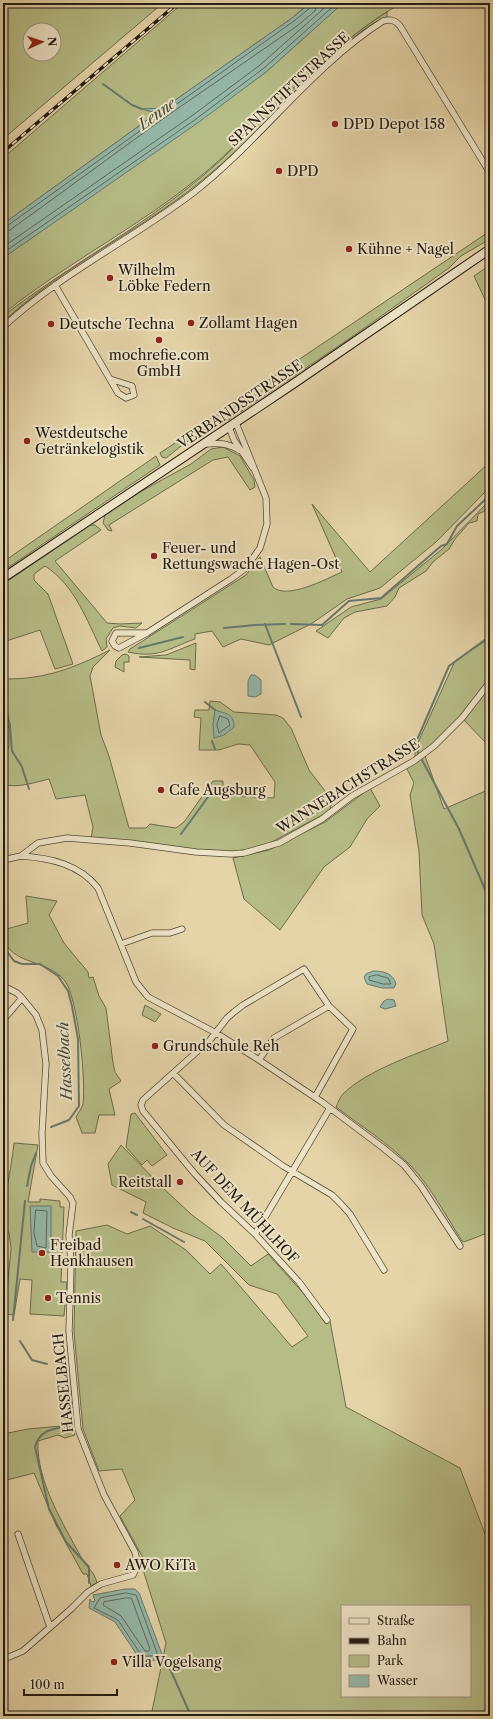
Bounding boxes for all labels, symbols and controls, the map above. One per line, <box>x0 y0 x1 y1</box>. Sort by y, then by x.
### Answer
north arrow <box>22 22 62 62</box>
street label: SPANNSTIFTSTRASSE <box>224 28 354 150</box>
text: N <box>45 36 59 47</box>
water label: Lenne <box>133 93 180 134</box>
place label: DPD Depot 158 <box>343 115 445 133</box>
marker: DPD Depot 158 <box>330 119 340 129</box>
place label: DPD <box>287 162 319 180</box>
marker: DPD <box>274 166 284 176</box>
place label: Kühne + Nagel <box>357 240 454 258</box>
marker: Kühne + Nagel <box>344 244 354 254</box>
place label: Wilhelm Löbke Federn <box>117 261 211 295</box>
marker: Wilhelm Löbke Federn <box>105 273 115 283</box>
place label: Zollamt Hagen <box>199 314 298 332</box>
place label: Deutsche Techna <box>59 315 175 333</box>
marker: Zollamt Hagen <box>186 318 196 328</box>
marker: Deutsche Techna <box>46 319 56 329</box>
marker: mochrefie.com GmbH <box>154 335 164 345</box>
place label: mochrefie.com GmbH <box>109 346 209 380</box>
street label: VERBANDSSTRASSE <box>173 355 306 453</box>
place label: Westdeutsche Getränkelogistik <box>34 424 145 458</box>
marker: Westdeutsche Getränkelogistik <box>22 436 32 446</box>
place label: Feuer- und Rettungswache Hagen-Ost <box>162 539 339 573</box>
marker: Feuer- und Rettungswache Hagen-Ost <box>149 551 159 561</box>
street label: WANNEBACHSTRASSE <box>272 735 423 838</box>
place label: Cafe Augsburg <box>169 781 266 799</box>
marker: Cafe Augsburg <box>156 785 166 795</box>
water label: Hasselbach <box>53 1021 76 1102</box>
place label: Grundschule Reh <box>163 1037 280 1055</box>
marker: Grundschule Reh <box>150 1041 160 1051</box>
street label: AUF DEM MÜHLHOF <box>187 1144 303 1267</box>
place label: Reitstall <box>118 1173 172 1191</box>
marker: Reitstall <box>175 1177 185 1187</box>
place label: Freibad Henkhausen <box>50 1236 134 1270</box>
marker: Freibad Henkhausen <box>37 1248 47 1258</box>
place label: Tennis <box>56 1289 101 1307</box>
marker: Tennis <box>43 1293 53 1303</box>
street label: HASSELBACH <box>49 1332 77 1434</box>
place label: AWO KiTa <box>124 1556 197 1574</box>
marker: AWO KiTa <box>112 1560 122 1570</box>
legend <box>341 1605 471 1697</box>
text: Straße <box>377 1613 415 1628</box>
text: Bahn <box>377 1633 407 1648</box>
place label: Villa Vogelsang <box>121 1653 222 1671</box>
text: Park <box>377 1653 404 1668</box>
marker: Villa Vogelsang <box>109 1657 119 1667</box>
scale bar <box>24 1671 117 1697</box>
text: Wasser <box>376 1673 418 1688</box>
text: 100 m <box>30 1677 65 1692</box>

